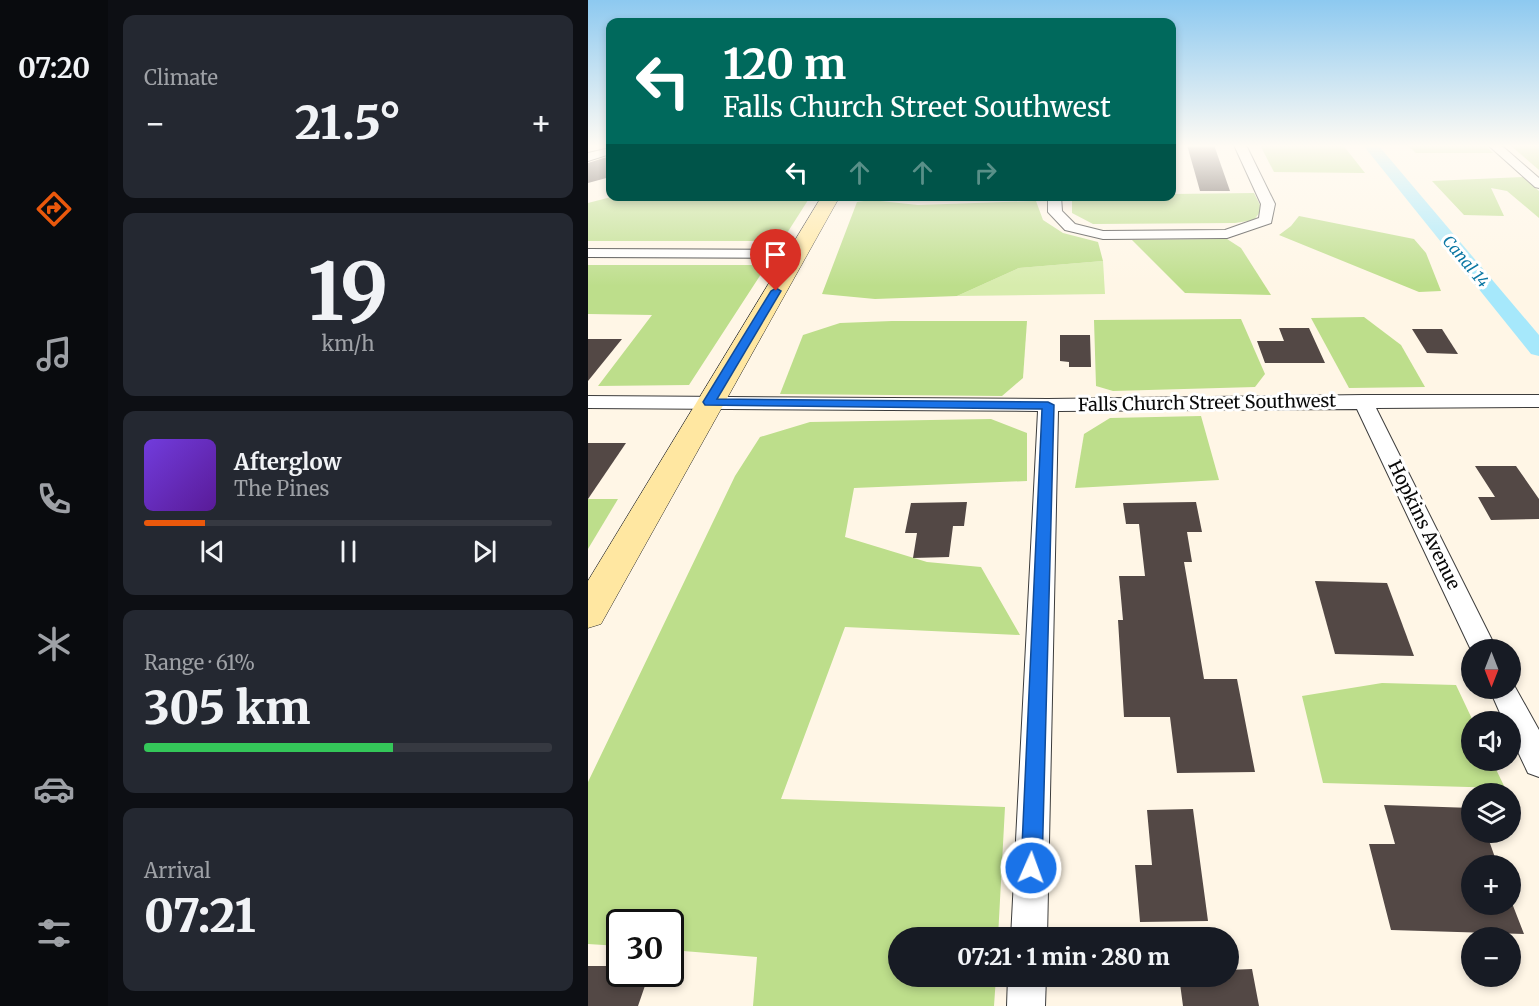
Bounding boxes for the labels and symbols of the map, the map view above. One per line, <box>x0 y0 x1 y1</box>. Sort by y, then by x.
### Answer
pin <box>750 229 801 291</box>
water label: Canal 14 <box>1438 231 1494 292</box>
street label: Falls Church Street Southwest <box>1078 389 1336 416</box>
street label: Hopkins Avenue <box>1383 456 1466 593</box>
north arrow <box>1461 639 1521 699</box>
position arrow <box>999 836 1063 900</box>
speed limit sign: 30 <box>606 909 684 987</box>

